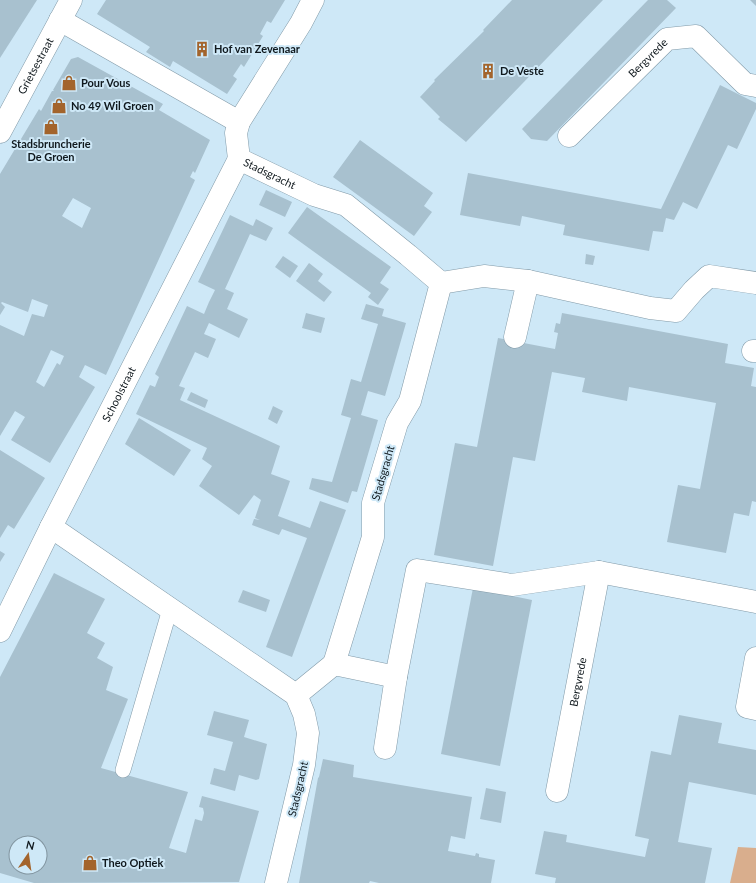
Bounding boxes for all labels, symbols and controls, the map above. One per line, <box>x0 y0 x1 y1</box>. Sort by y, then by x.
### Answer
street label: Grietsestraat <box>15 35 56 96</box>
street label: Bergvrede <box>625 35 670 80</box>
building icon: Hof van Zevenaar <box>193 40 211 58</box>
place label: Hof van Zevenaar <box>214 42 301 55</box>
building icon: De Veste <box>479 62 497 80</box>
place label: De Veste <box>500 64 544 77</box>
shop icon: Pour Vous <box>60 74 78 92</box>
place label: Pour Vous <box>81 76 130 89</box>
shop icon: No 49 Wil Groen <box>50 97 68 115</box>
place label: No 49 Wil Groen <box>71 99 154 112</box>
shop icon: Stadsbruncherie De Groen <box>42 118 60 136</box>
place label: Stadsbruncherie De Groen <box>11 137 91 163</box>
street label: Stadsgracht <box>242 155 298 191</box>
street label: Schoolstraat <box>99 364 138 424</box>
street label: Stadsgracht <box>368 444 397 502</box>
street label: Bergvrede <box>566 656 589 708</box>
street label: Stadsgracht <box>285 760 310 818</box>
north arrow <box>8 835 48 875</box>
text: N <box>25 837 36 852</box>
shop icon: Theo Optiek <box>81 854 99 872</box>
place label: Theo Optiek <box>102 856 163 869</box>

